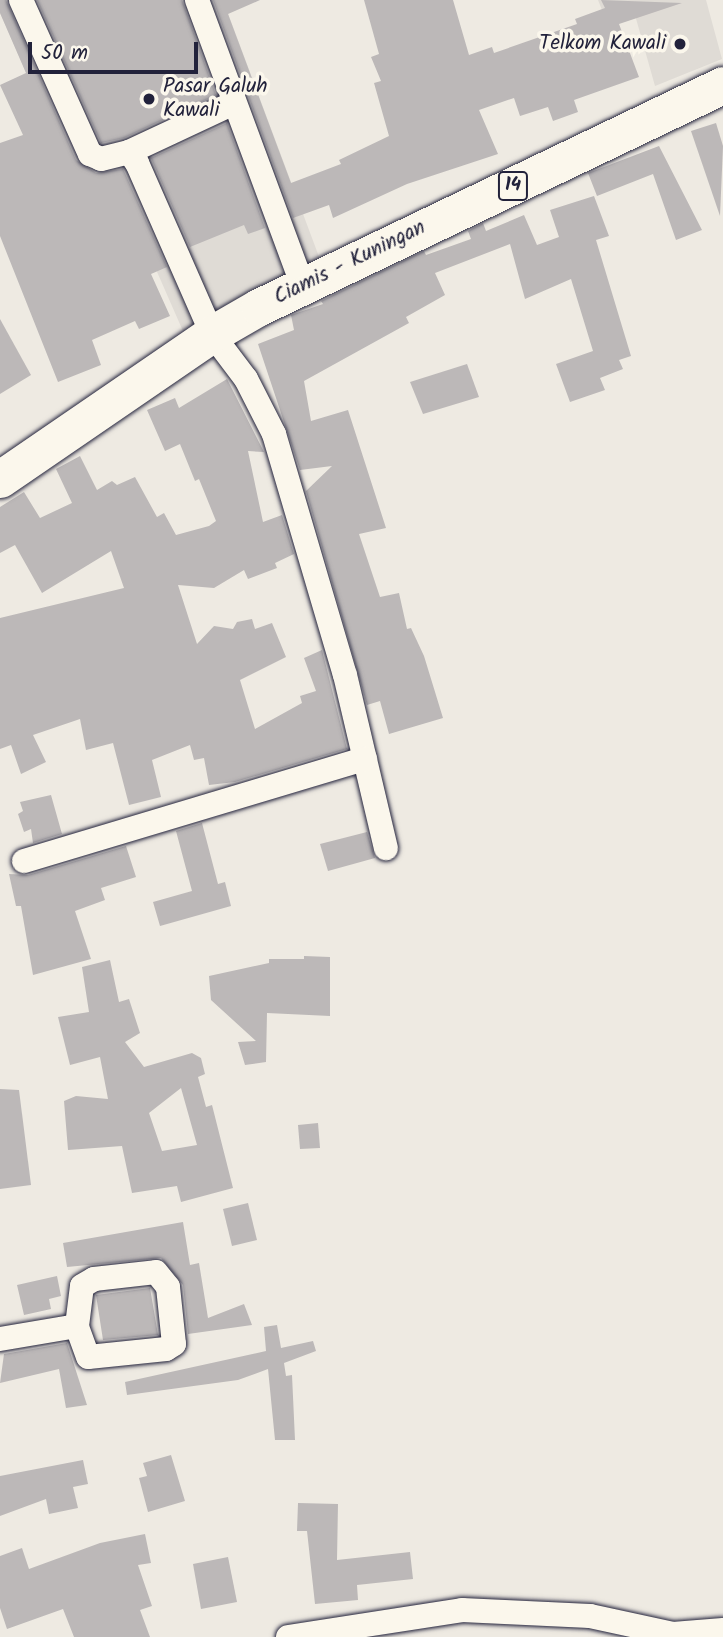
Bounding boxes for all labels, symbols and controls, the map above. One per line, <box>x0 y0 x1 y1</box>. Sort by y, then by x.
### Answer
scale bar <box>32 28 201 72</box>
place label: Telkom Kawali <box>539 31 666 57</box>
marker: Telkom Kawali <box>672 36 688 52</box>
text: 50 m <box>41 37 88 70</box>
place label: Pasar Galuh Kawali <box>163 74 268 124</box>
marker: Pasar Galuh Kawali <box>141 91 157 107</box>
road number: 14 <box>497 170 529 202</box>
street label: Ciamis - Kuningan <box>270 215 430 311</box>

